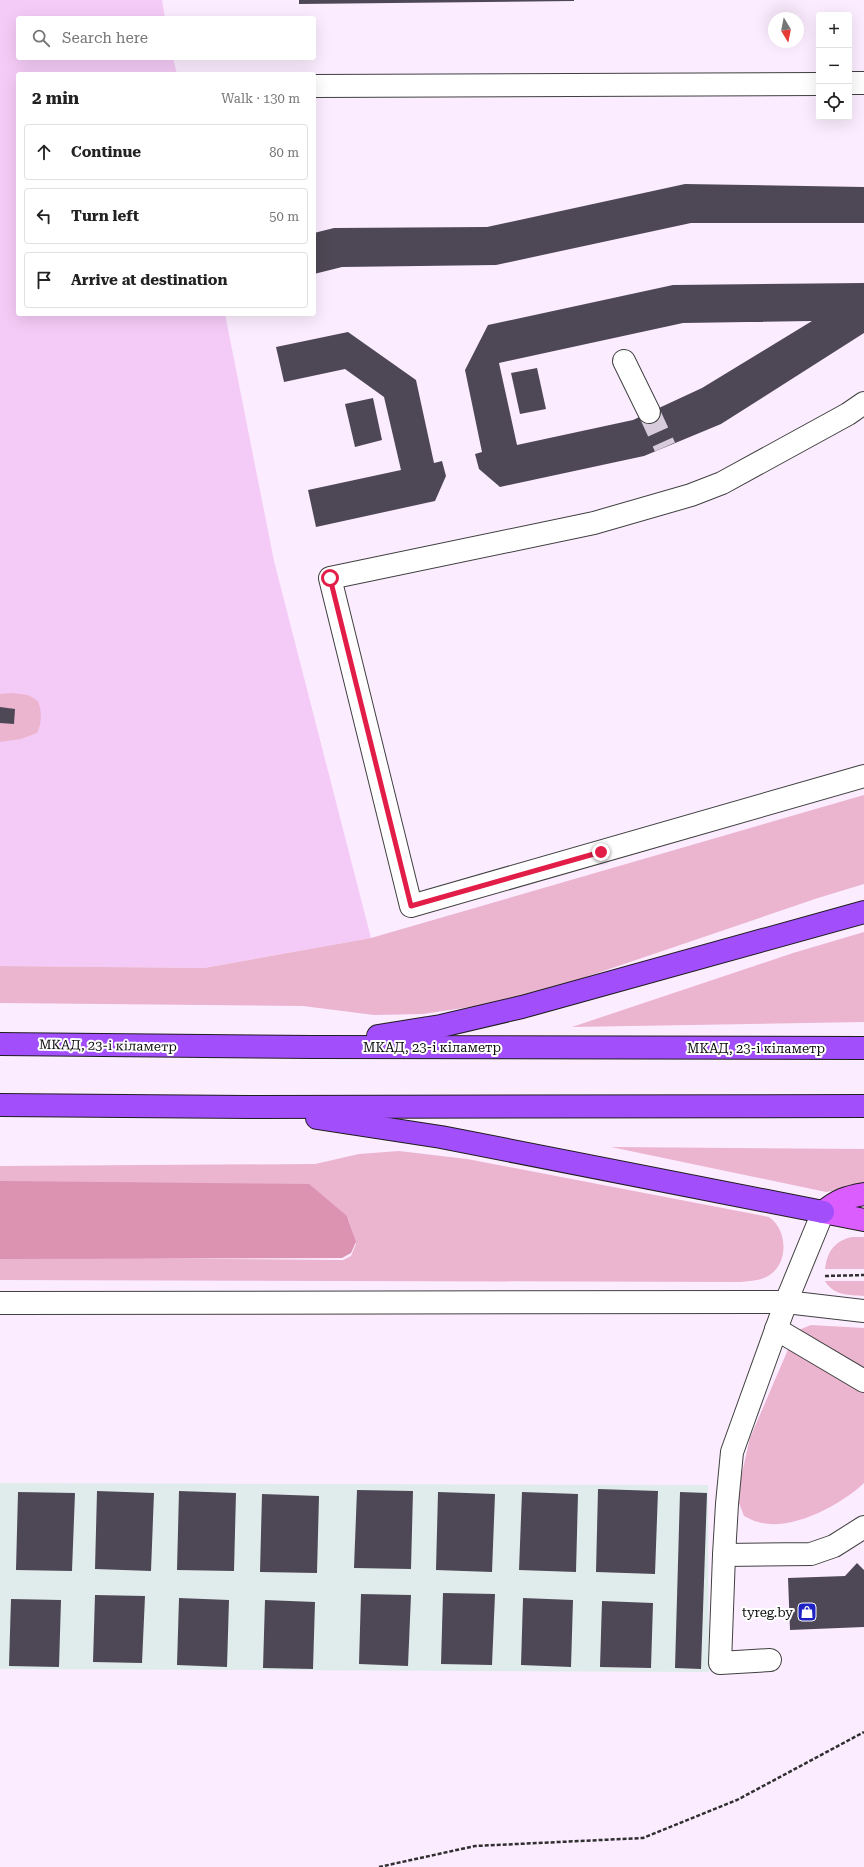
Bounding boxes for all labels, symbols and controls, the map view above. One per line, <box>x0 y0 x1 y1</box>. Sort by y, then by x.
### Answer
north arrow <box>768 12 804 48</box>
map controls <box>816 12 852 120</box>
button: + <box>816 12 852 48</box>
search box <box>16 16 316 60</box>
icon: search <box>30 27 52 49</box>
text: Search here <box>62 29 148 47</box>
button: − <box>816 48 852 84</box>
button: locate <box>816 84 852 120</box>
text: 2 min <box>32 88 79 108</box>
text: Walk · 130 m <box>221 91 300 106</box>
icon: ahead <box>33 141 55 163</box>
text: Continue <box>71 143 141 161</box>
text: 80 m <box>269 145 299 160</box>
icon: left <box>33 205 55 227</box>
text: Turn left <box>71 207 139 225</box>
text: 50 m <box>269 209 299 224</box>
icon: arrive <box>33 269 55 291</box>
text: Arrive at destination <box>71 271 227 289</box>
route start <box>321 569 339 587</box>
route end <box>592 843 610 861</box>
street label: МКАД, 23-і кіламетр <box>39 1037 177 1054</box>
street label: МКАД, 23-і кіламетр <box>363 1040 501 1055</box>
street label: МКАД, 23-і кіламетр <box>687 1041 825 1056</box>
shop icon: tyreg.by <box>796 1601 818 1623</box>
place label: tyreg.by <box>742 1605 793 1620</box>

